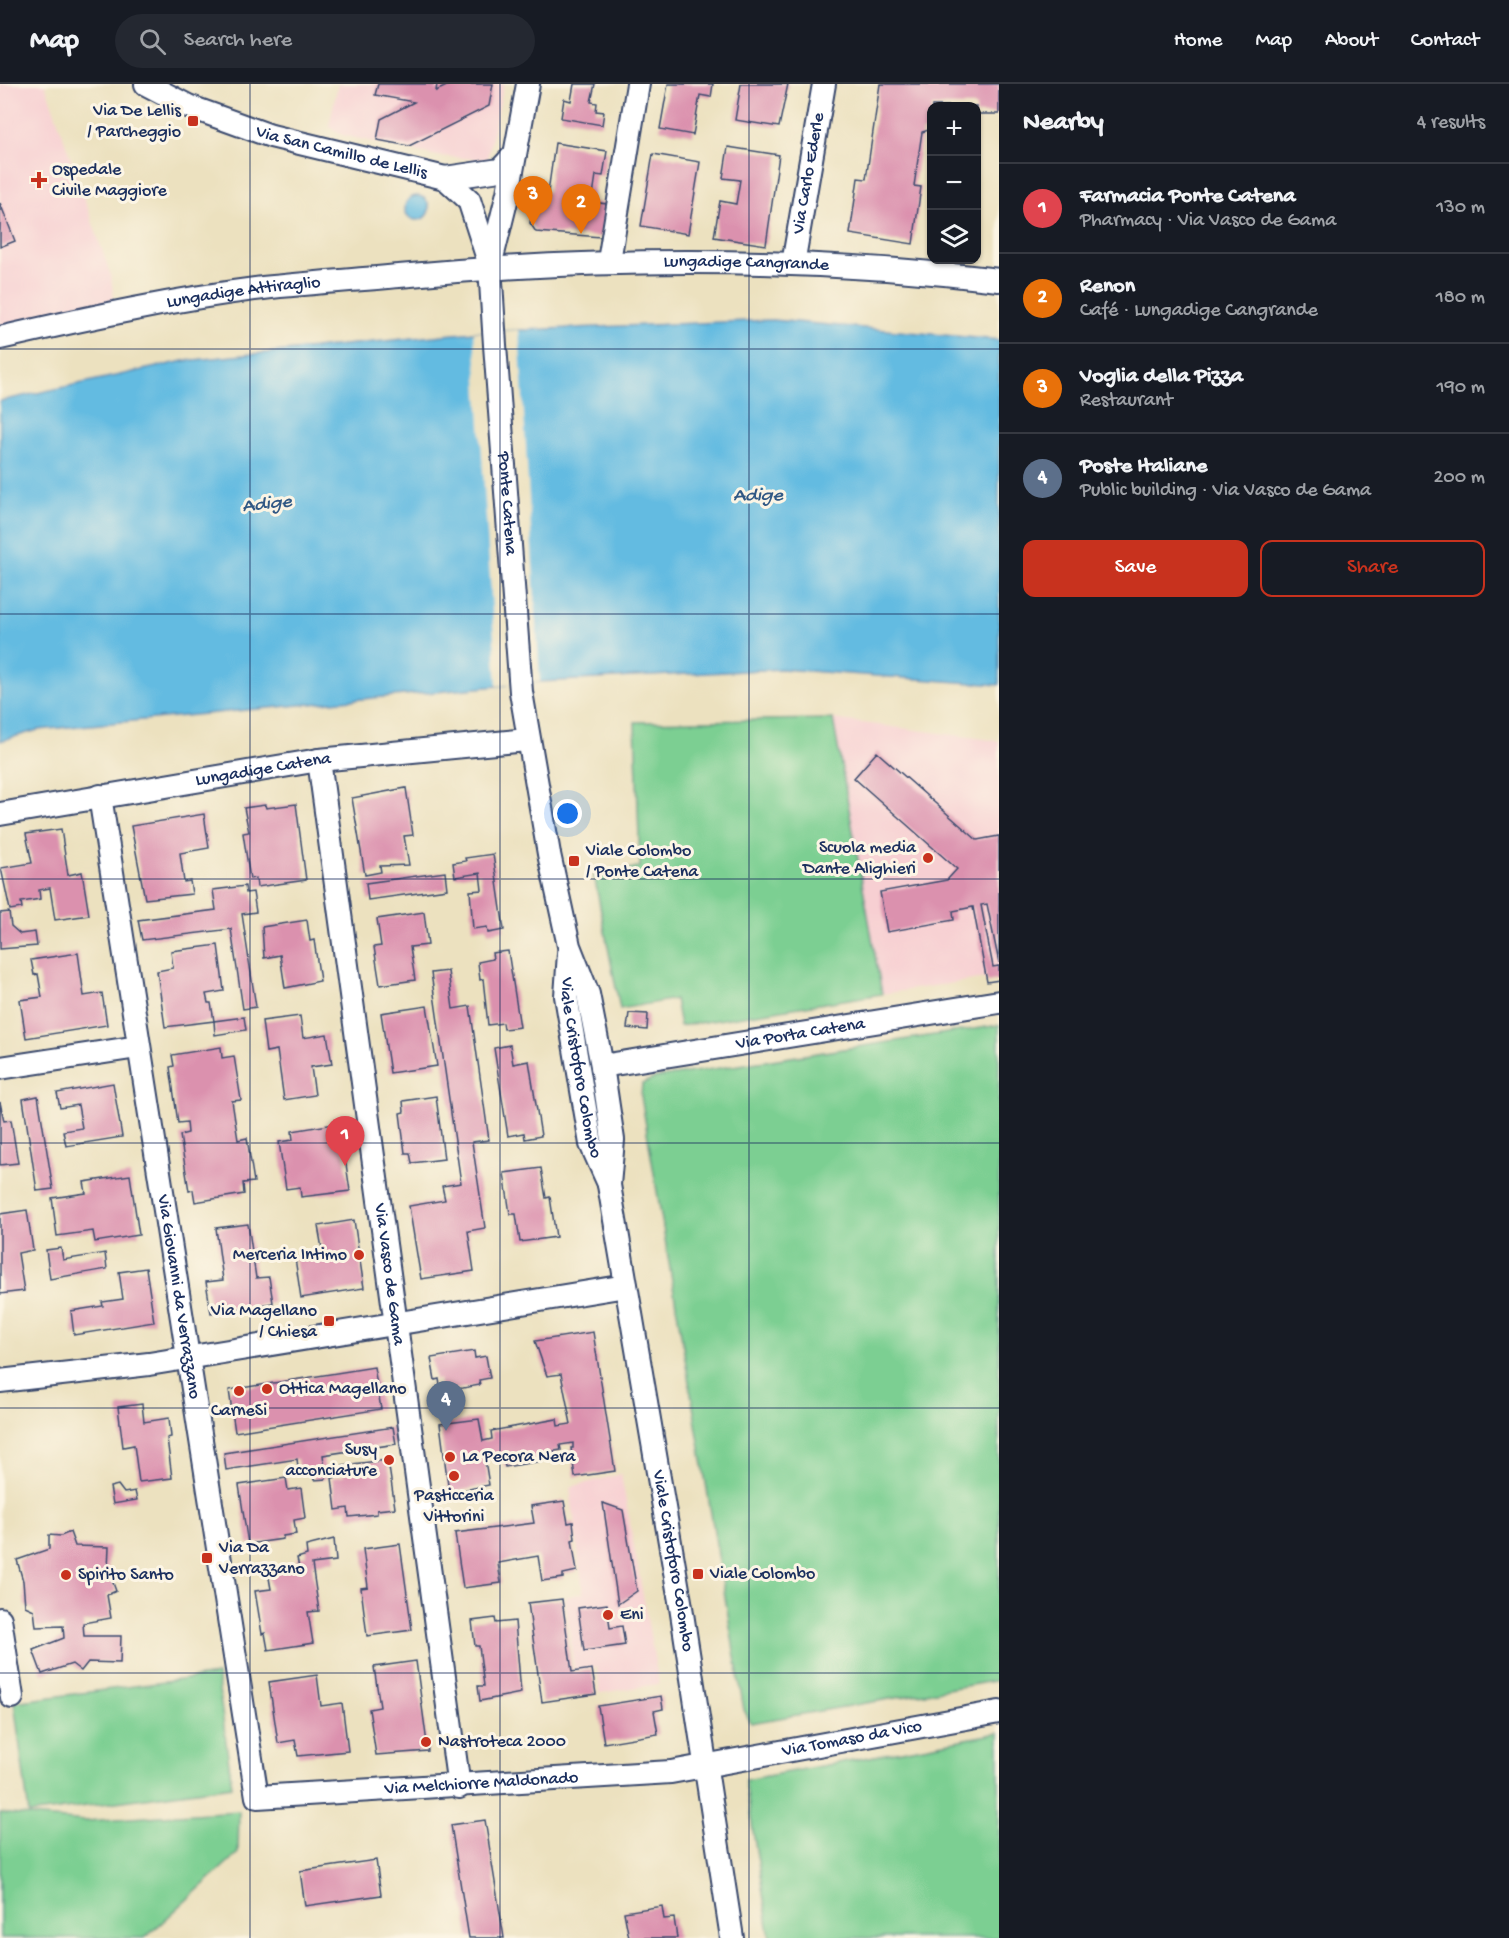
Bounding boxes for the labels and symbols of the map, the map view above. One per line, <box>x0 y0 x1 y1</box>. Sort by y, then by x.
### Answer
place label: Via De Lellis / Parcheggio <box>87 101 182 143</box>
street label: Via Carlo Ederle <box>788 110 829 237</box>
marker: Via De Lellis / Parcheggio <box>186 114 200 128</box>
street label: Via San Camillo de Lellis <box>252 120 431 184</box>
place label: Ospedale Civile Maggiore <box>52 160 168 202</box>
marker: Ospedale Civile Maggiore <box>30 171 48 189</box>
pin: 3 <box>514 176 552 226</box>
pin: 2 <box>562 184 600 234</box>
street label: Lungadige Cangrande <box>663 251 830 276</box>
street label: Lungadige Attiraglio <box>165 272 321 313</box>
street label: Ponte Catena <box>492 450 521 557</box>
water label: Adige <box>733 485 783 508</box>
water label: Adige <box>241 491 294 519</box>
street label: Lungadige Catena <box>194 748 333 791</box>
your location <box>553 799 582 828</box>
place label: Scuola media Dante Alighieri <box>802 838 917 880</box>
place label: Viale Colombo / Ponte Catena <box>585 841 699 883</box>
marker: Scuola media Dante Alighieri <box>921 851 935 865</box>
marker: Viale Colombo / Ponte Catena <box>567 854 581 868</box>
street label: Viale Cristoforo Colombo <box>555 975 607 1162</box>
street label: Via Porta Catena <box>733 1013 867 1055</box>
pin: 1 <box>326 1116 364 1166</box>
street label: Via Giovanni da Verrazzano <box>152 1192 205 1401</box>
street label: Via Vasco de Gama <box>369 1201 409 1347</box>
place label: Merceria Intimo <box>233 1245 347 1266</box>
marker: Merceria Intimo <box>352 1248 366 1262</box>
place label: Via Magellano / Chiesa <box>210 1301 318 1343</box>
marker: Via Magellano / Chiesa <box>322 1314 336 1328</box>
place label: Ottica Magellano <box>279 1379 407 1400</box>
marker: Ottica Magellano <box>260 1382 274 1396</box>
pin: 4 <box>426 1382 466 1431</box>
marker: CarneSi <box>232 1384 246 1398</box>
place label: CarneSi <box>211 1401 267 1422</box>
place label: Susy acconciature <box>285 1440 378 1482</box>
place label: La Pecora Nera <box>462 1447 577 1468</box>
marker: La Pecora Nera <box>443 1450 457 1464</box>
marker: Susy acconciature <box>382 1453 396 1467</box>
street label: Viale Cristoforo Colombo <box>647 1468 698 1653</box>
marker: Pasticceria Vittorini <box>447 1469 461 1483</box>
place label: Pasticceria Vittorini <box>413 1486 495 1528</box>
place label: Via Da Verrazzano <box>218 1538 305 1580</box>
marker: Via Da Verrazzano <box>200 1551 214 1565</box>
place label: Viale Colombo <box>709 1564 815 1585</box>
place label: Spirito Santo <box>78 1565 174 1586</box>
marker: Viale Colombo <box>691 1567 705 1581</box>
marker: Spirito Santo <box>59 1568 73 1582</box>
place label: Eni <box>620 1605 644 1626</box>
marker: Eni <box>601 1608 615 1622</box>
street label: Via Tomaso da Vico <box>779 1716 924 1762</box>
place label: Nastroteca 2000 <box>438 1732 566 1753</box>
marker: Nastroteca 2000 <box>419 1735 433 1749</box>
street label: Via Melchiorre Maldonado <box>383 1767 579 1800</box>

